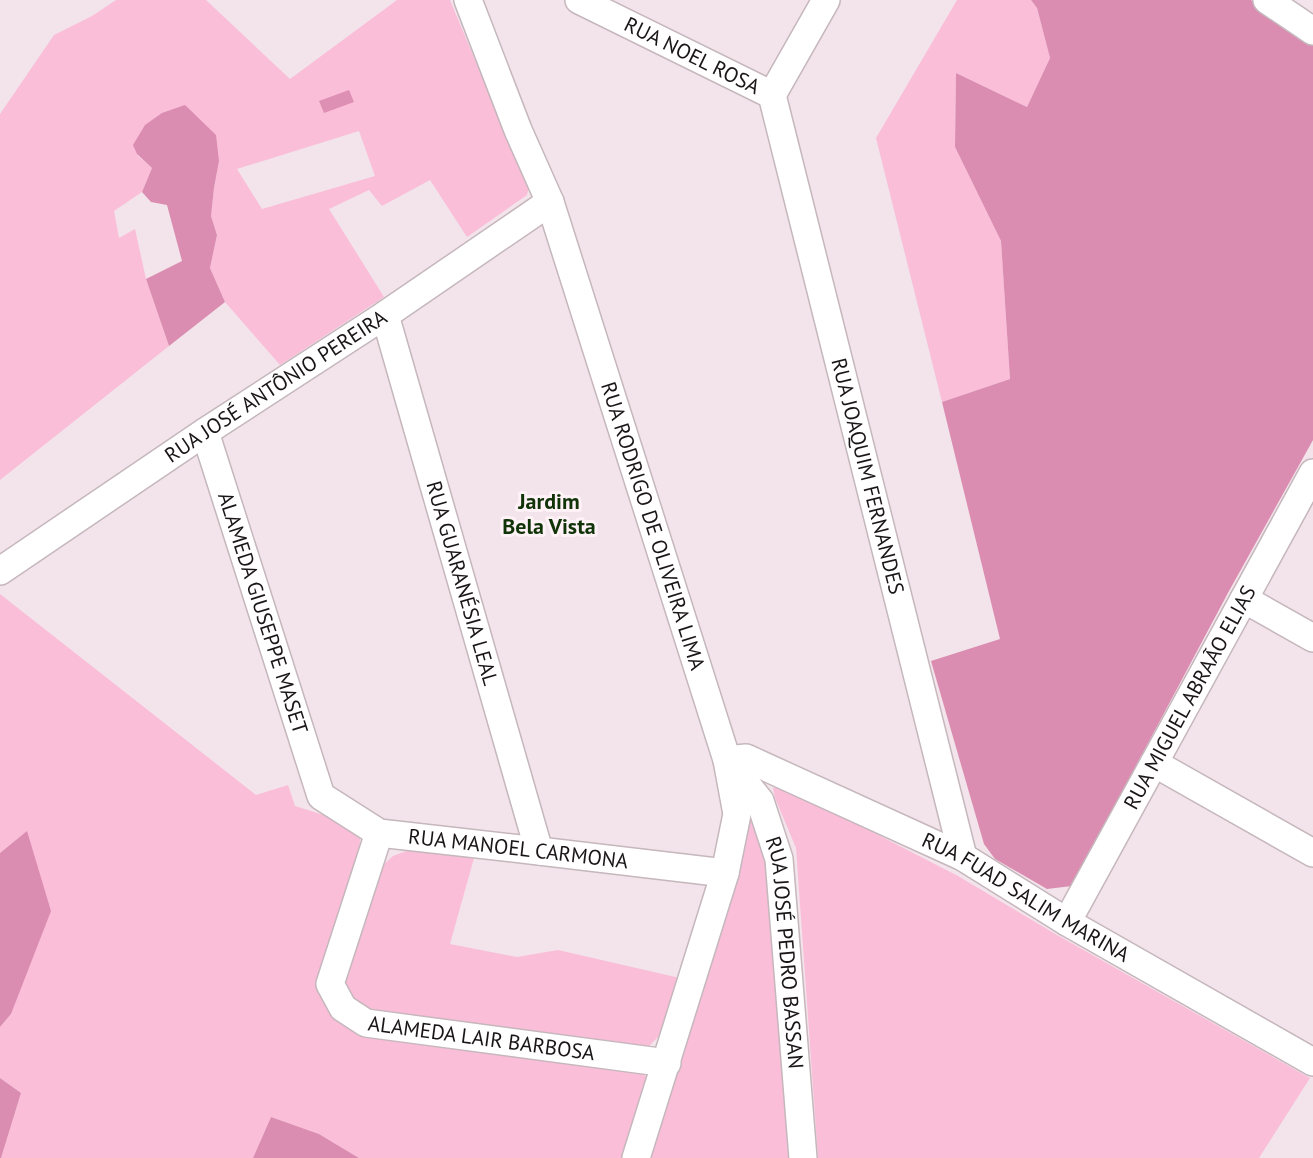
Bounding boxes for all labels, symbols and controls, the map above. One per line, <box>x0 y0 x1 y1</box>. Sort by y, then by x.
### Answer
street label: RUA NOEL ROSA <box>620 10 765 100</box>
street label: RUA JOSÉ ANTÔNIO PEREIRA <box>159 303 392 468</box>
street label: RUA JOAQUIM FERNANDES <box>825 355 911 597</box>
street label: RUA RODRIGO DE OLIVEIRA LIMA <box>595 379 712 674</box>
street label: RUA GUARANÉSIA LEAL <box>420 478 505 688</box>
district label: Jardim Bela Vista <box>502 487 596 540</box>
street label: ALAMEDA GIUSEPPE MASET <box>212 489 314 737</box>
street label: RUA MIGUEL ABRAÃO ELIAS <box>1117 581 1262 814</box>
street label: RUA MANOEL CARMONA <box>407 822 630 875</box>
street label: RUA FUAD SALIM MARINA <box>918 826 1135 968</box>
street label: RUA JOSÉ PEDRO BASSAN <box>759 833 810 1070</box>
street label: ALAMEDA LAIR BARBOSA <box>367 1009 597 1066</box>

